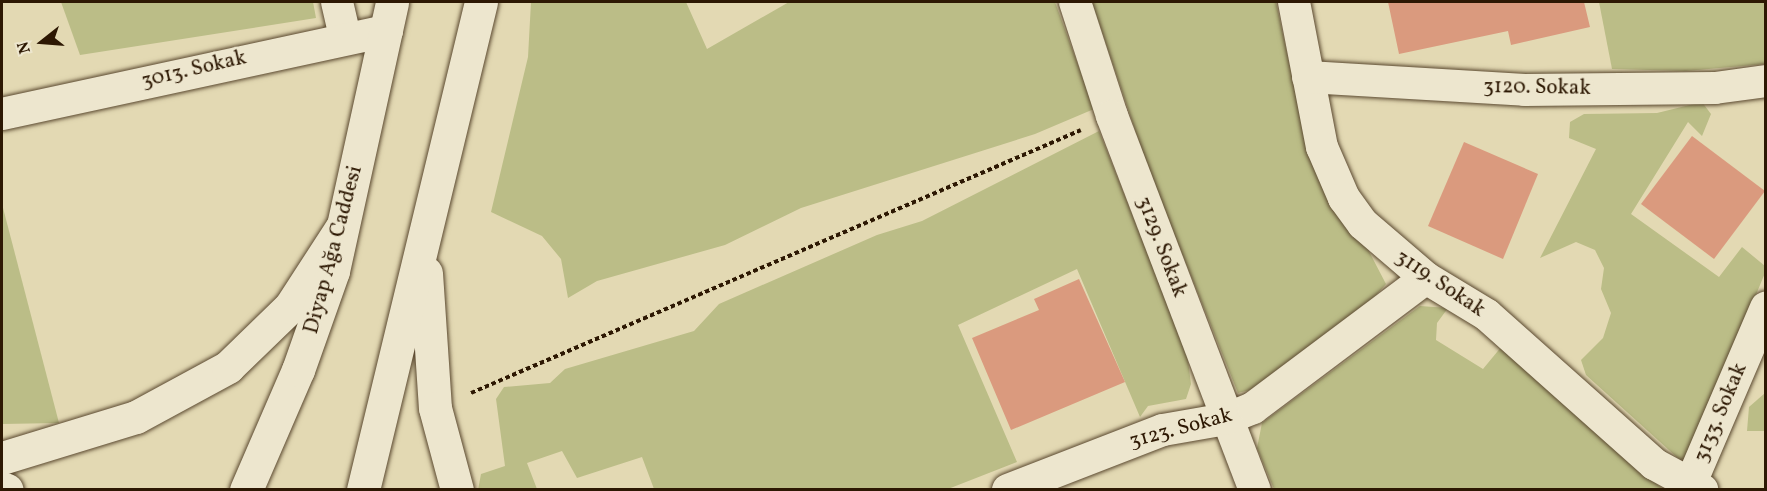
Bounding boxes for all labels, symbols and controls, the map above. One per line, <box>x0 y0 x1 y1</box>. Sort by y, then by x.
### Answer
north arrow <box>12 12 72 72</box>
text: N <box>13 38 37 56</box>
street label: 3013. Sokak <box>139 46 249 94</box>
street label: 3120. Sokak <box>1483 74 1591 102</box>
street label: Diyap Ağa Caddesi <box>299 163 369 337</box>
street label: 3129. Sokak <box>1130 193 1192 301</box>
street label: 3119. Sokak <box>1390 245 1490 323</box>
street label: 3133. Sokak <box>1689 360 1753 466</box>
street label: 3123. Sokak <box>1127 403 1235 455</box>

